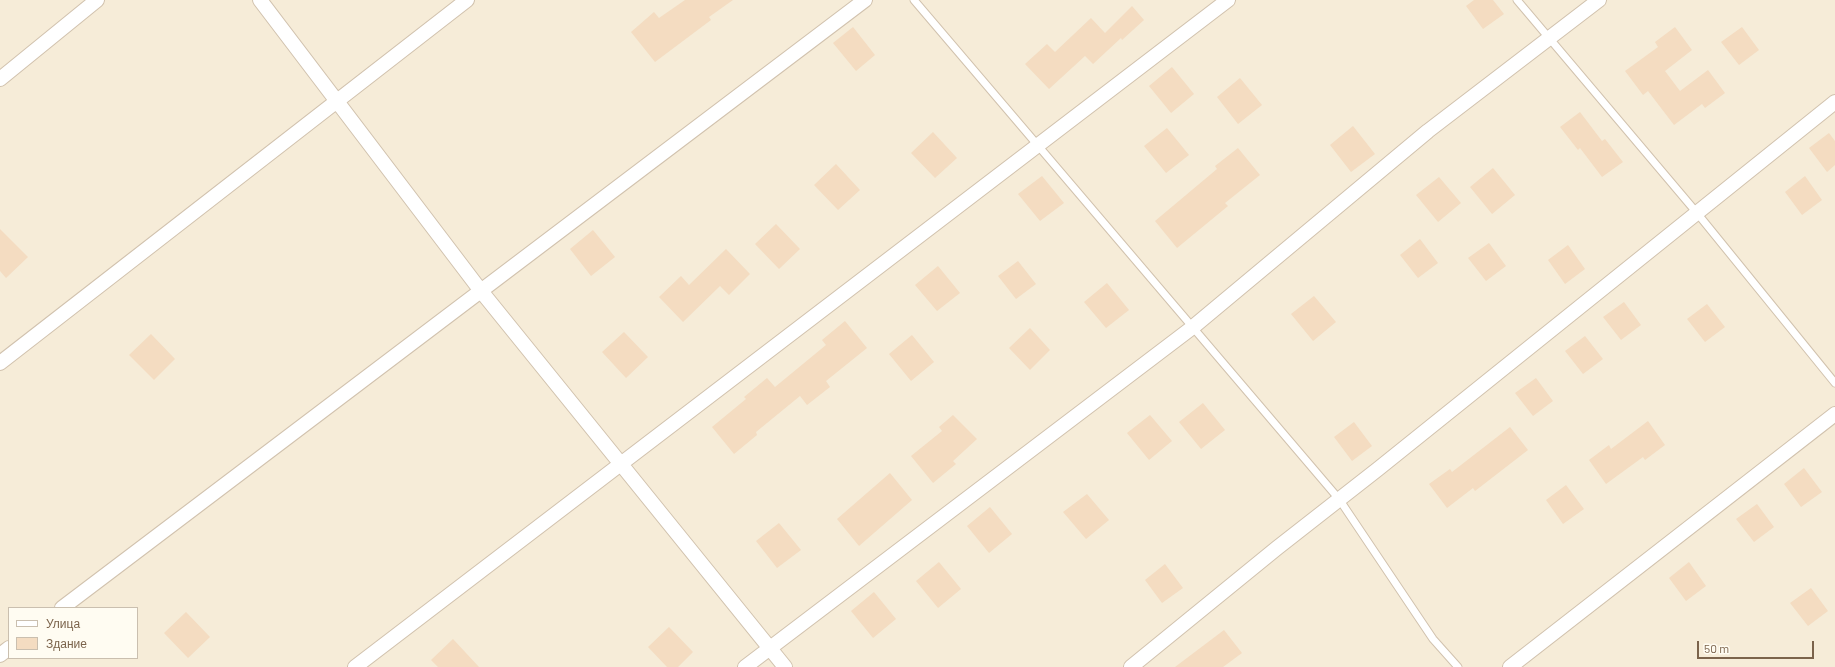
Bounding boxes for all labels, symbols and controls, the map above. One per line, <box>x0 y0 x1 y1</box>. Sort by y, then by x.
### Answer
legend <box>8 607 138 659</box>
text: Улица <box>46 616 80 630</box>
scale bar <box>1699 633 1816 659</box>
text: Здание <box>46 636 87 650</box>
text: 50 m <box>1704 641 1729 655</box>

